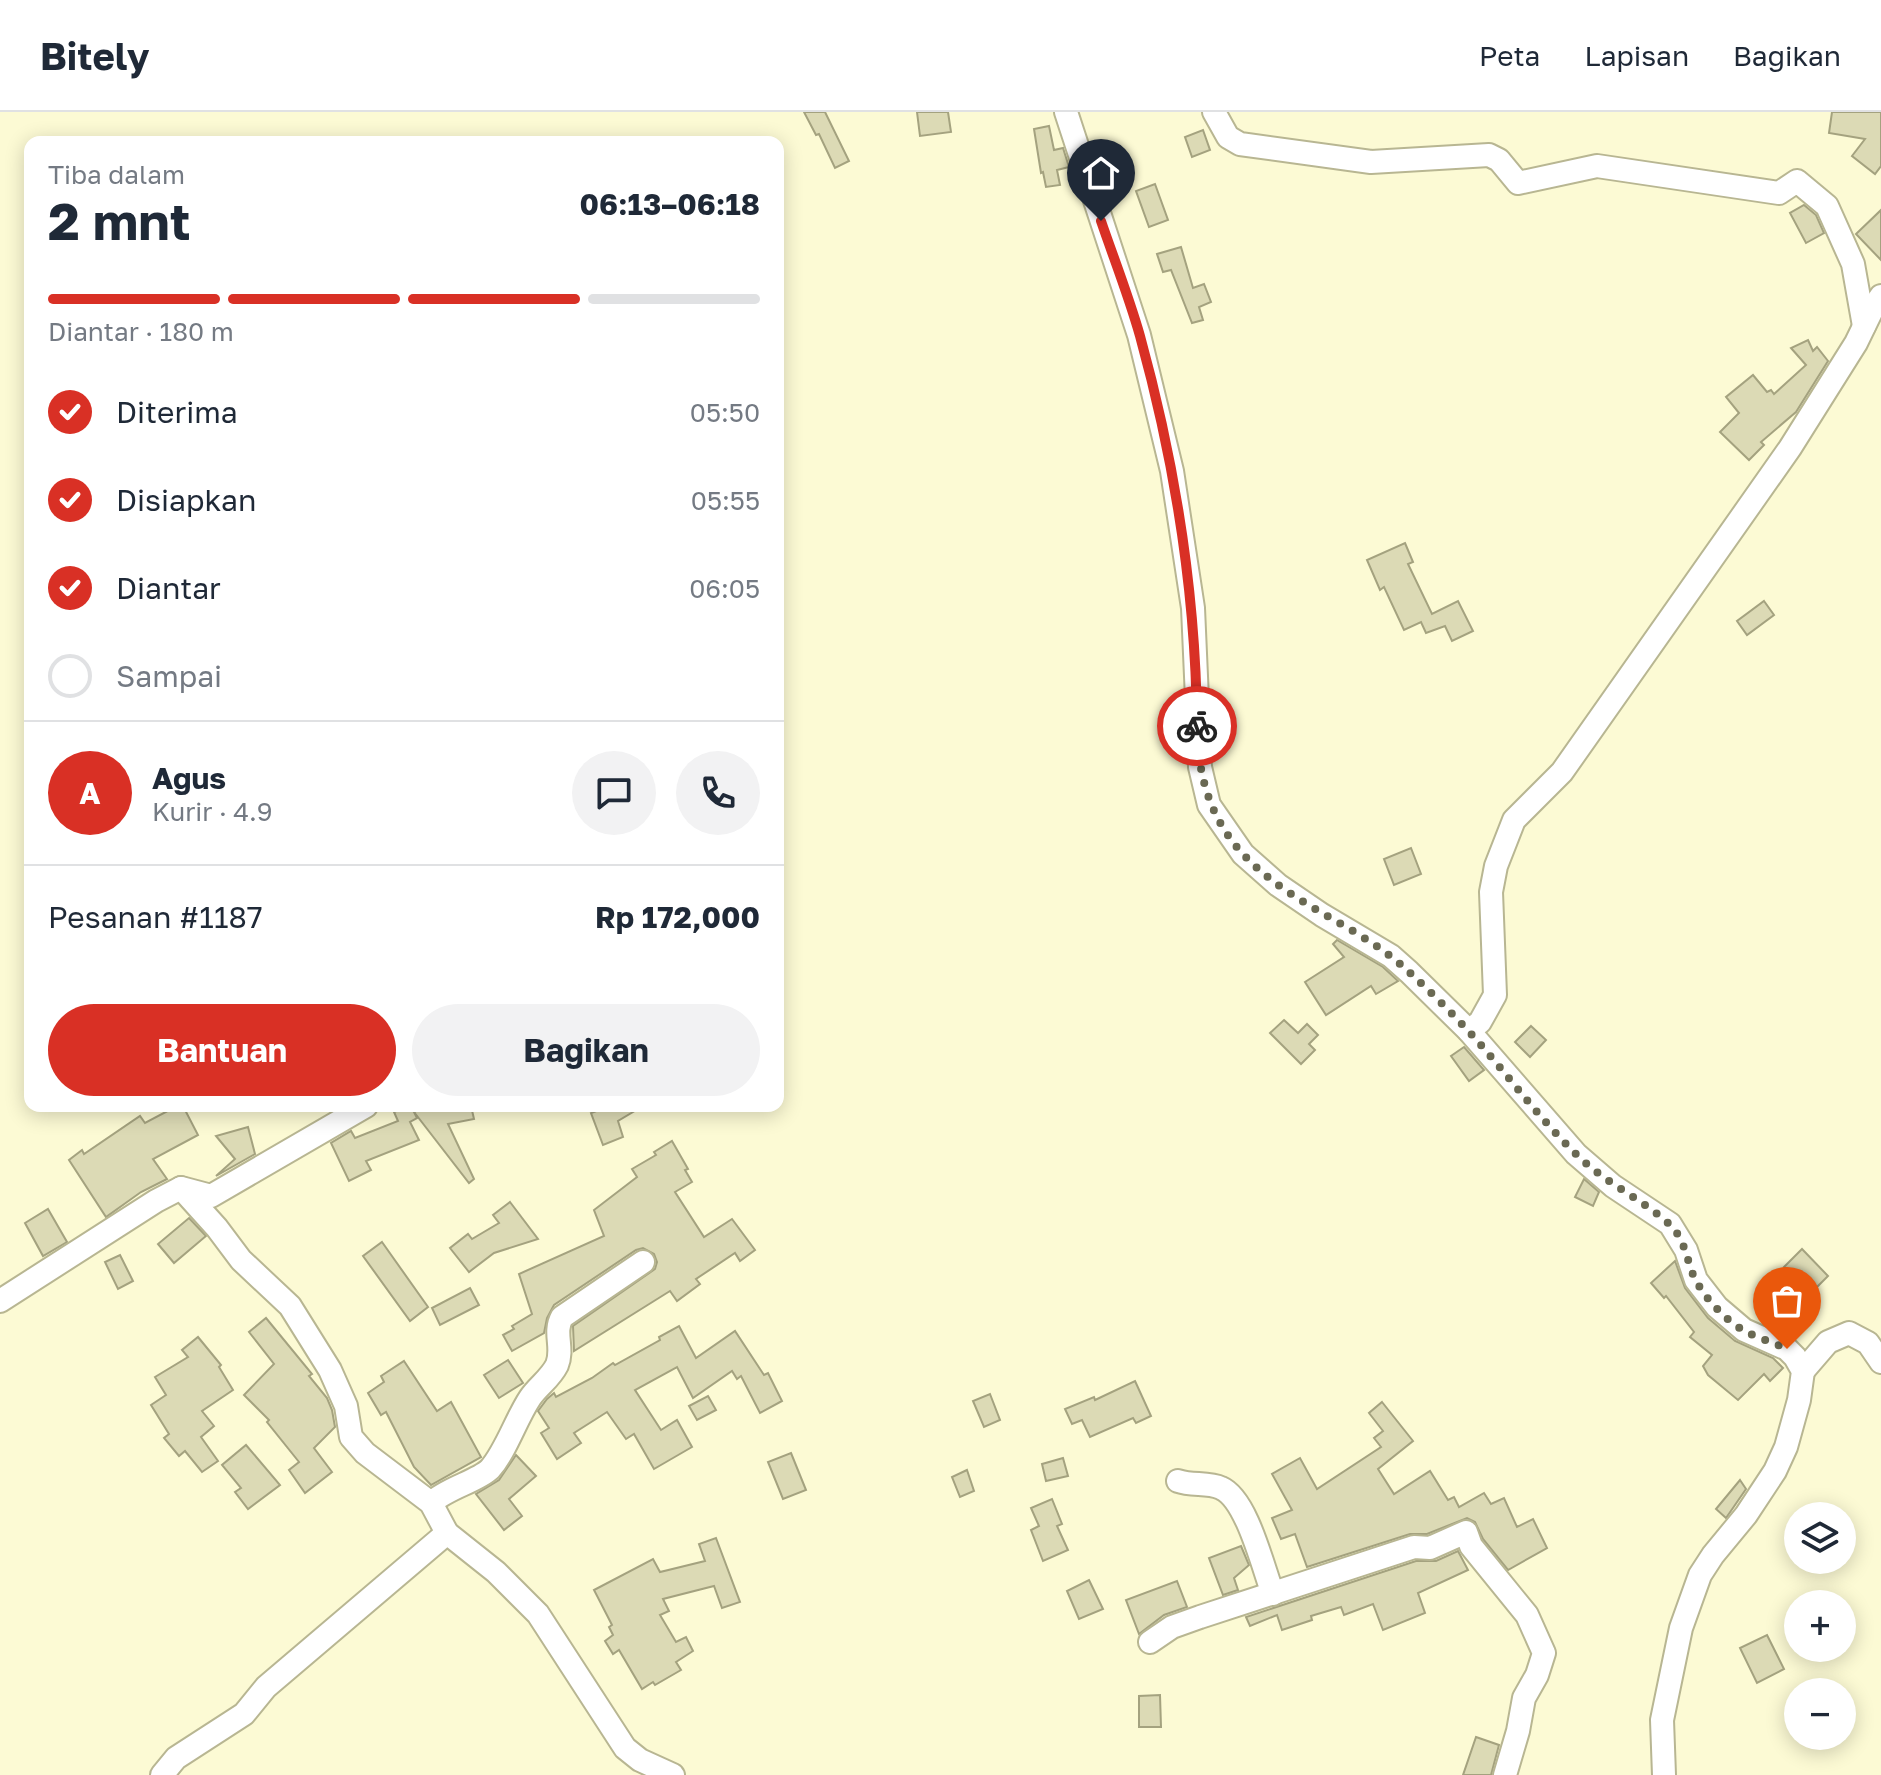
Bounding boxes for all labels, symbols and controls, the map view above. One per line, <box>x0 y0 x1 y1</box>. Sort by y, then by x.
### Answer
text: Bitely <box>40 33 150 78</box>
text: Peta <box>1479 39 1540 72</box>
text: Lapisan <box>1584 39 1689 72</box>
text: Bagikan <box>1733 39 1841 72</box>
pin <box>1067 139 1135 221</box>
icon: home <box>1079 151 1123 195</box>
text: Tiba dalam <box>48 159 185 190</box>
text: 06:13–06:18 <box>579 186 760 222</box>
text: 2 mnt <box>48 189 190 251</box>
text: Diantar · 180 m <box>48 316 234 347</box>
icon: check <box>48 390 92 434</box>
text: Diterima <box>116 394 238 430</box>
text: 05:50 <box>690 397 760 428</box>
icon: check <box>48 478 92 522</box>
text: Disiapkan <box>116 482 256 518</box>
text: 05:55 <box>691 485 760 516</box>
icon: check <box>48 566 92 610</box>
text: Diantar <box>116 570 221 606</box>
text: 06:05 <box>689 573 760 604</box>
text: Sampai <box>116 658 222 694</box>
courier <box>1157 686 1237 766</box>
icon: bike <box>1175 704 1219 748</box>
button: chat <box>572 751 656 835</box>
button: phone <box>676 751 760 835</box>
text: Agus <box>152 760 226 796</box>
text: A <box>79 775 101 811</box>
text: Kurir · 4.9 <box>152 796 273 827</box>
text: Pesanan #1187 <box>48 899 263 935</box>
text: Rp 172,000 <box>595 899 760 935</box>
button: Bantuan <box>48 1004 396 1096</box>
button: Bagikan <box>412 1004 760 1096</box>
pin <box>1753 1267 1821 1349</box>
icon: bag <box>1765 1279 1809 1323</box>
map controls <box>1784 1502 1856 1750</box>
button: layers <box>1784 1502 1856 1574</box>
button: + <box>1784 1590 1856 1662</box>
button: − <box>1784 1678 1856 1750</box>

